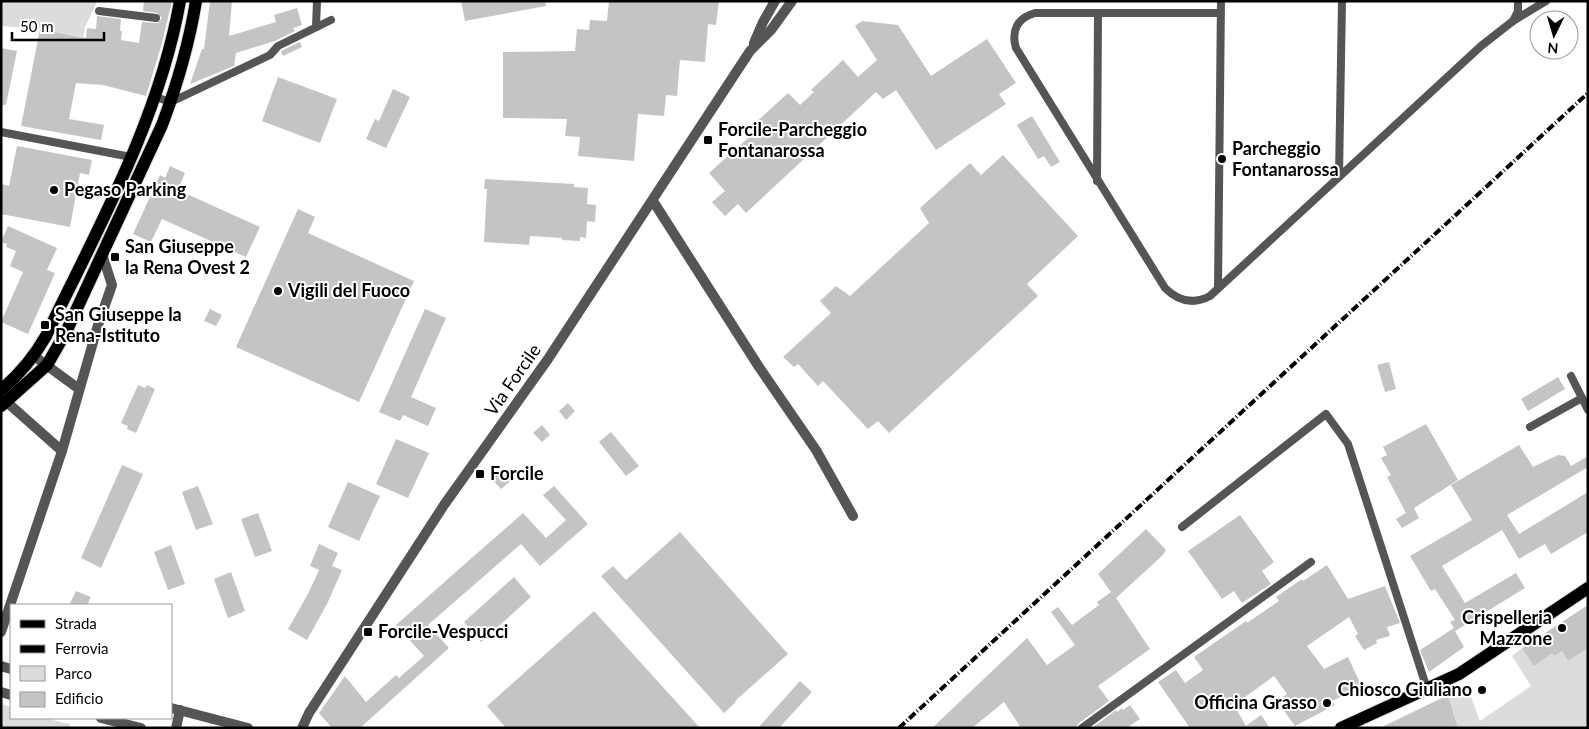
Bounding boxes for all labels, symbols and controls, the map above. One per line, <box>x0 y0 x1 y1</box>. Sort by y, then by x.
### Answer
scale bar <box>12 10 105 42</box>
north arrow <box>1529 10 1579 60</box>
text: 50 m <box>20 17 54 35</box>
text: N <box>1547 40 1559 57</box>
place label: Forcile-Parcheggio Fontanarossa <box>718 118 867 161</box>
marker: Forcile-Parcheggio Fontanarossa <box>702 134 714 146</box>
place label: Parcheggio Fontanarossa <box>1232 137 1339 180</box>
marker: Parcheggio Fontanarossa <box>1216 153 1228 165</box>
place label: Pegaso Parking <box>64 178 187 200</box>
marker: Pegaso Parking <box>48 184 60 196</box>
place label: San Giuseppe la Rena Ovest 2 <box>125 235 250 278</box>
marker: San Giuseppe la Rena Ovest 2 <box>109 251 121 263</box>
place label: Vigili del Fuoco <box>287 279 410 301</box>
marker: Vigili del Fuoco <box>272 285 284 297</box>
place label: San Giuseppe la Rena-Istituto <box>55 303 182 346</box>
marker: San Giuseppe la Rena-Istituto <box>39 319 51 331</box>
street label: Via Forcile <box>480 339 545 420</box>
place label: Forcile <box>490 462 544 484</box>
marker: Forcile <box>474 468 486 480</box>
legend <box>10 604 172 719</box>
place label: Crispelleria Mazzone <box>1462 606 1552 649</box>
text: Strada <box>55 614 97 632</box>
place label: Forcile-Vespucci <box>378 620 508 642</box>
marker: Crispelleria Mazzone <box>1556 622 1568 634</box>
marker: Forcile-Vespucci <box>362 626 374 638</box>
text: Ferrovia <box>55 639 108 657</box>
text: Parco <box>55 664 92 682</box>
place label: Chiosco Giuliano <box>1337 678 1472 700</box>
marker: Chiosco Giuliano <box>1476 684 1488 696</box>
text: Edificio <box>55 689 103 707</box>
place label: Officina Grasso <box>1194 691 1317 713</box>
marker: Officina Grasso <box>1321 697 1333 709</box>

